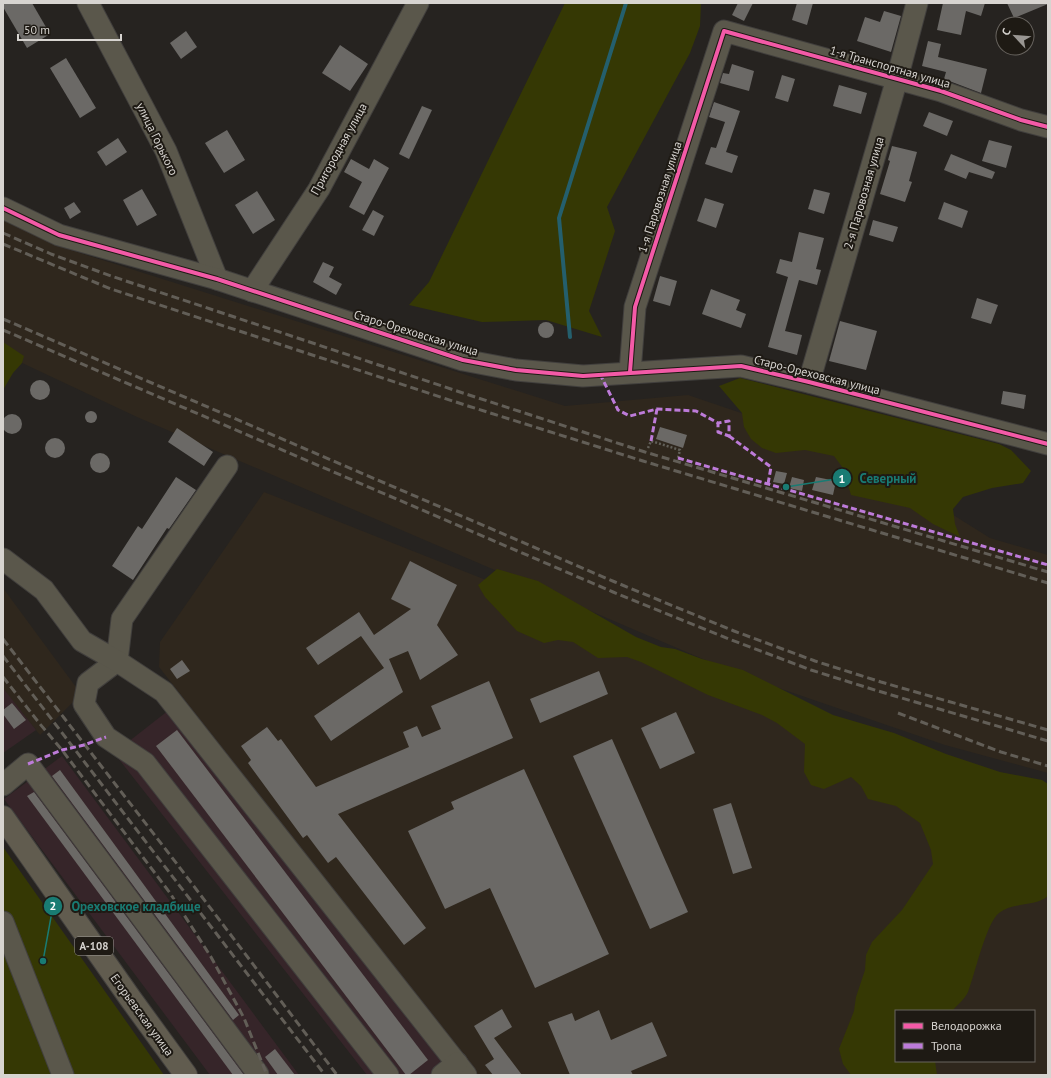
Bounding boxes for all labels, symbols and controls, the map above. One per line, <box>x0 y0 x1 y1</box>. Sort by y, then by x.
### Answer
scale bar <box>18 16 121 42</box>
north arrow <box>995 16 1035 56</box>
text: 50 m <box>24 22 50 37</box>
text: С <box>998 26 1014 37</box>
street label: 1-я Транспортная улица <box>828 42 952 91</box>
street label: улица Горького <box>133 100 181 178</box>
street label: Пригородная улица <box>307 100 370 197</box>
street label: 2-я Паровозная улица <box>840 135 887 251</box>
street label: 1-я Паровозная улица <box>634 139 685 254</box>
street label: Старо-Ореховская улица <box>352 306 480 359</box>
street label: Старо-Ореховская улица <box>752 352 882 397</box>
callout: Северный <box>832 466 925 491</box>
text: Северный <box>860 470 916 487</box>
text: 1 <box>839 471 845 486</box>
callout: Ореховское кладбище <box>43 894 208 919</box>
text: 2 <box>50 898 56 913</box>
text: Ореховское кладбище <box>71 898 201 915</box>
road number: А-108 <box>75 937 113 955</box>
street label: Егорьевская улица <box>108 971 177 1059</box>
legend <box>895 1010 1035 1062</box>
text: Велодорожка <box>931 1018 1002 1033</box>
text: Тропа <box>931 1038 962 1053</box>

